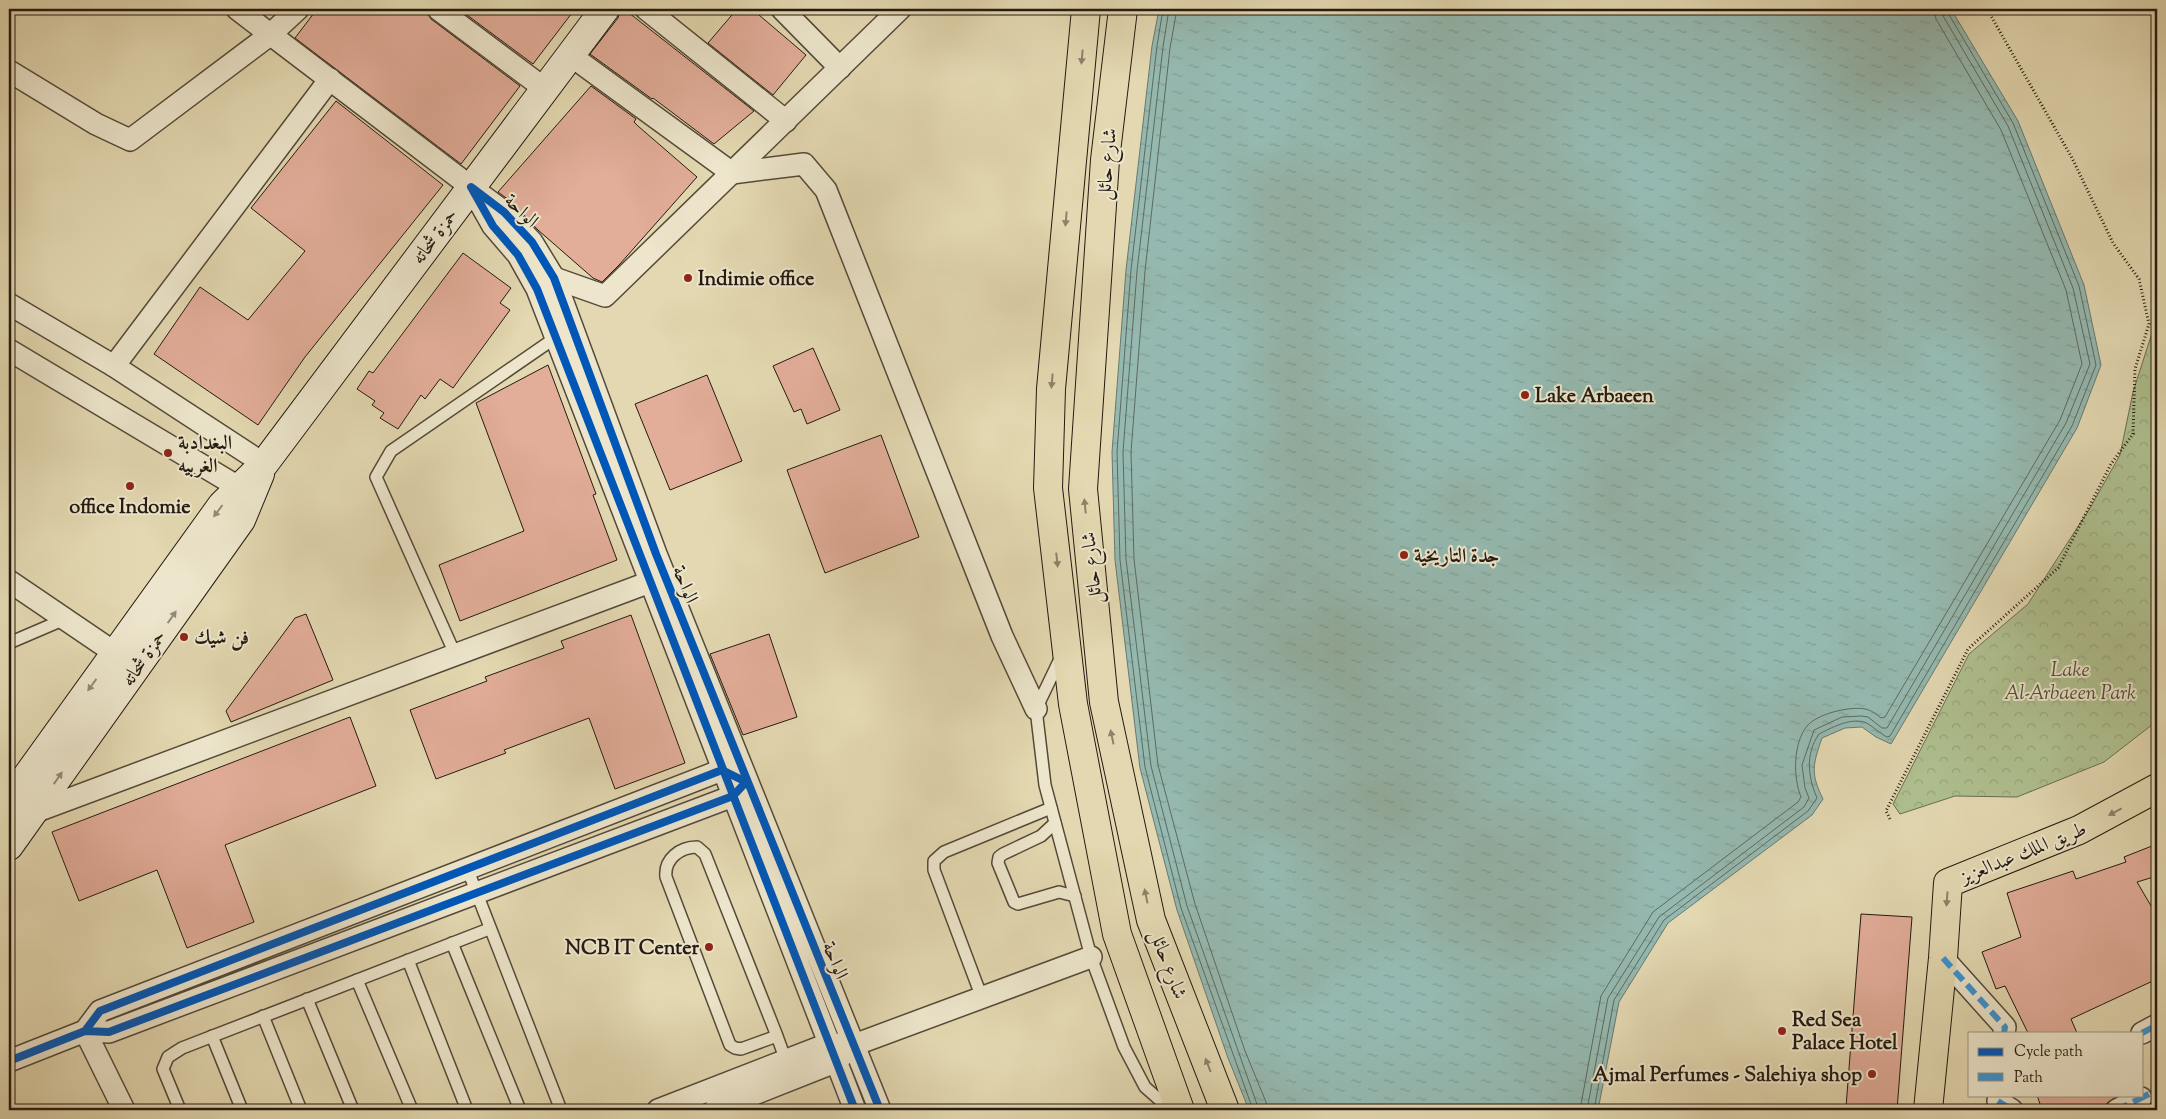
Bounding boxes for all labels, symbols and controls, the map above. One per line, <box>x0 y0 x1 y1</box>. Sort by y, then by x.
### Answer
one-way arrow <box>1077 50 1085 66</box>
street label: شارع حائل <box>1091 127 1127 202</box>
street label: الواحة <box>496 188 544 236</box>
street label: حمزة شحاته <box>405 204 467 271</box>
one-way arrow <box>1062 211 1070 227</box>
place label: Indimie office <box>698 266 814 295</box>
marker: Indimie office <box>682 272 694 284</box>
one-way arrow <box>1047 373 1055 389</box>
place label: Lake Arbaeen <box>1535 383 1654 412</box>
marker: Lake Arbaeen <box>1519 389 1531 401</box>
place label: البغدادبة الغربيه <box>178 430 232 482</box>
marker: البغدادبة الغربيه <box>162 447 174 459</box>
marker: office Indomie <box>124 480 136 492</box>
place label: office Indomie <box>69 494 191 523</box>
one-way arrow <box>1081 498 1089 514</box>
one-way arrow <box>213 504 223 518</box>
street label: شارع حائل <box>1075 530 1113 605</box>
place label: جدة التاريخية <box>1414 543 1499 572</box>
marker: جدة التاريخية <box>1398 549 1410 561</box>
one-way arrow <box>1053 553 1061 569</box>
street label: الواحة <box>663 562 704 608</box>
one-way arrow <box>167 610 177 624</box>
street label: حمزة شحاته <box>115 625 175 694</box>
place label: فن شيك <box>194 625 249 654</box>
marker: فن شيك <box>178 631 190 643</box>
park label: Lake Al-Arbaeen Park <box>2004 657 2136 709</box>
one-way arrow <box>87 678 97 692</box>
one-way arrow <box>1108 729 1116 745</box>
one-way arrow <box>53 771 63 785</box>
one-way arrow <box>2107 808 2122 816</box>
street label: طريق الملك عبدالعزيز <box>1955 816 2091 894</box>
one-way arrow <box>1142 888 1150 903</box>
one-way arrow <box>1942 891 1950 907</box>
street label: شارع حائل <box>1139 926 1193 1004</box>
place label: NCB IT Center <box>565 935 699 964</box>
street label: الواحة <box>813 938 854 984</box>
marker: NCB IT Center <box>703 941 715 953</box>
place label: Red Sea Palace Hotel <box>1792 1007 1898 1059</box>
marker: Red Sea Palace Hotel <box>1776 1025 1788 1037</box>
legend <box>1968 1032 2144 1096</box>
text: Cycle path <box>2014 1042 2083 1063</box>
one-way arrow <box>1203 1058 1211 1072</box>
place label: Ajmal Perfumes - Salehiya shop <box>1593 1062 1862 1091</box>
marker: Ajmal Perfumes - Salehiya shop <box>1866 1068 1878 1080</box>
text: Path <box>2014 1068 2043 1089</box>

